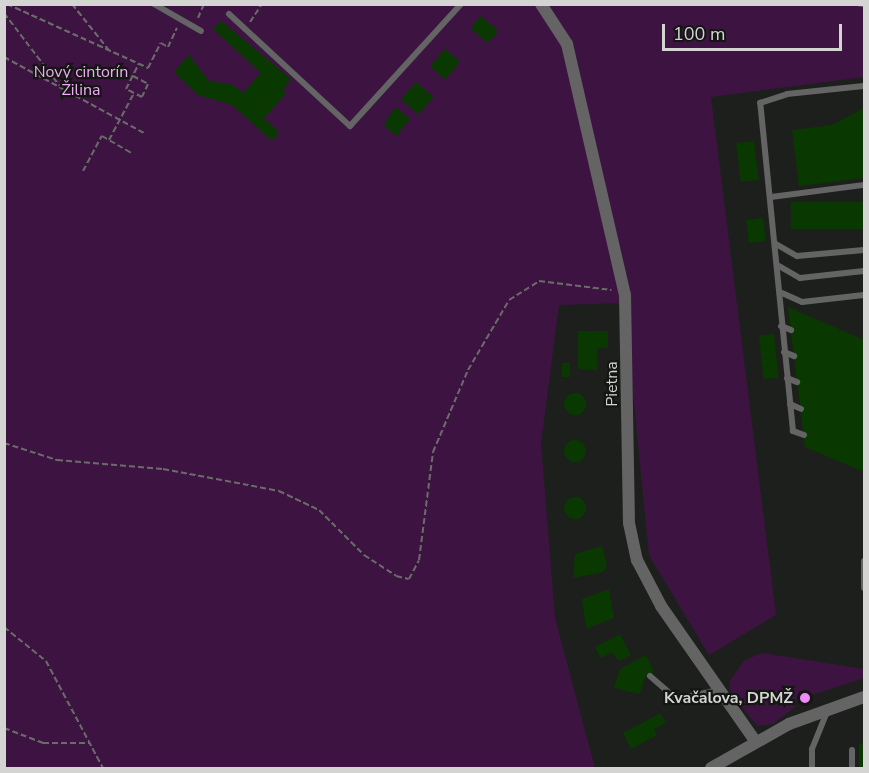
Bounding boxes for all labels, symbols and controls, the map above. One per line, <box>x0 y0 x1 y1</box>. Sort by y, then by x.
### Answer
scale bar <box>665 12 845 50</box>
text: 100 m <box>673 22 725 46</box>
park label: Nový cintorín Žilina <box>34 62 128 100</box>
street label: Pietna <box>602 361 622 407</box>
place label: Kvačalova, DPMŽ <box>664 688 793 708</box>
marker: Kvačalova, DPMŽ <box>798 691 812 705</box>

